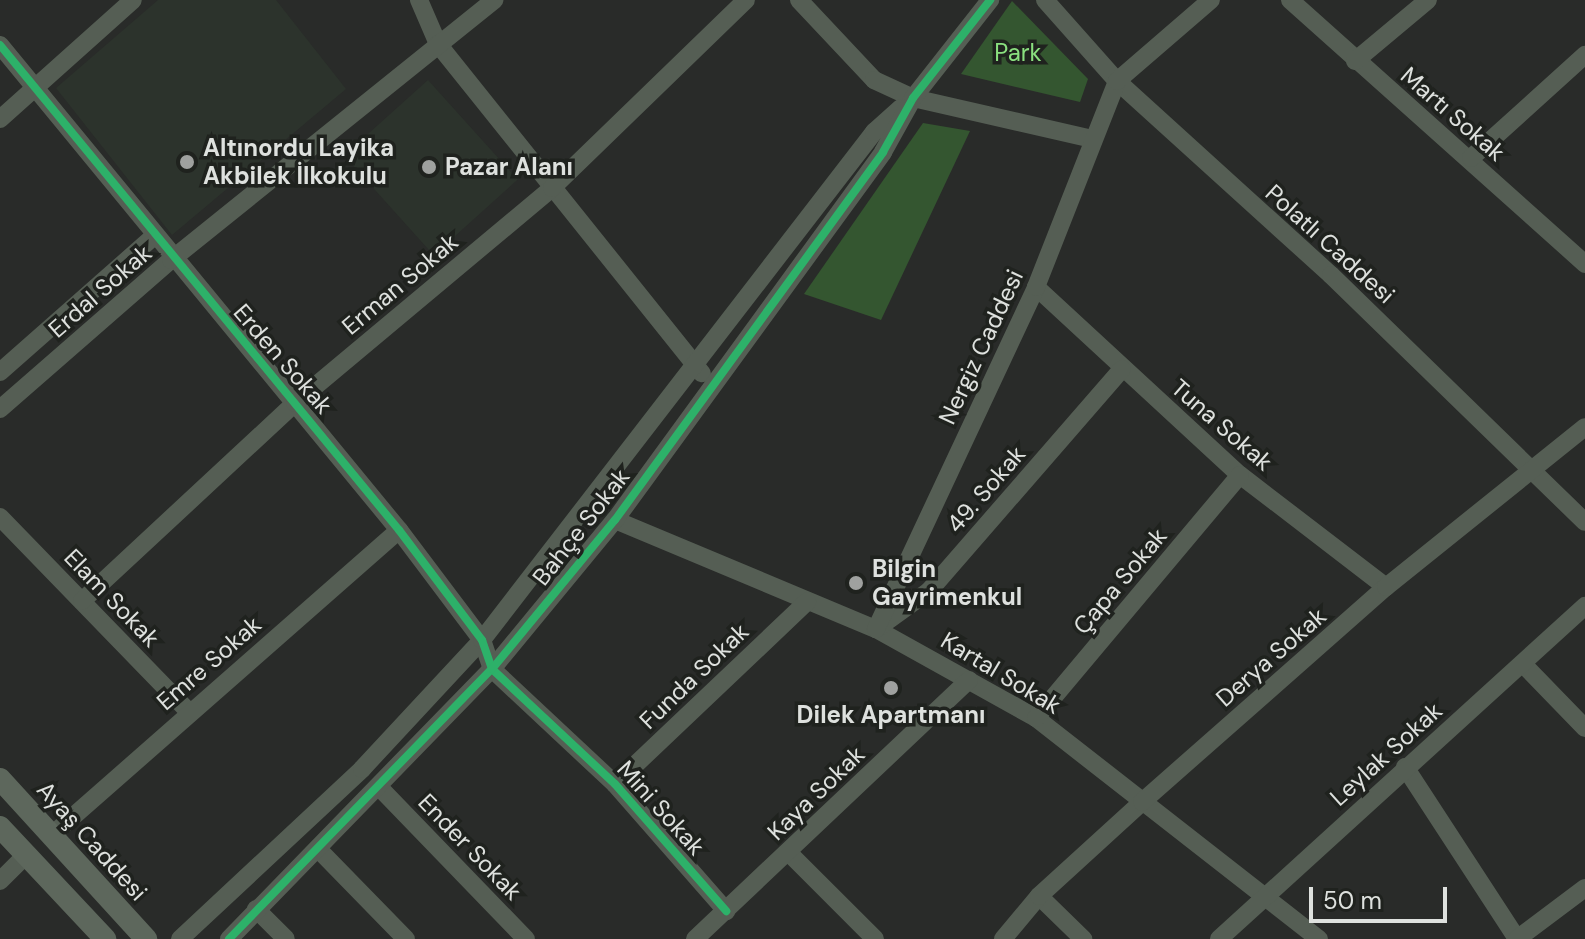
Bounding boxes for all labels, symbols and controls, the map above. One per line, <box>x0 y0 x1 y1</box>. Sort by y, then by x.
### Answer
park label: Park <box>994 39 1042 67</box>
street label: Martı Sokak <box>1395 61 1511 167</box>
place label: Altınordu Layika Akbilek İlkokulu <box>203 134 394 190</box>
marker: Altınordu Layika Akbilek İlkokulu <box>178 153 196 171</box>
place label: Pazar Alanı <box>445 153 573 181</box>
marker: Pazar Alanı <box>420 158 438 176</box>
street label: Polatlı Caddesi <box>1259 178 1401 310</box>
street label: Erman Sokak <box>336 227 464 341</box>
street label: Erdal Sokak <box>43 238 157 344</box>
street label: Nergiz Caddesi <box>933 265 1029 429</box>
street label: Erden Sokak <box>227 298 339 420</box>
street label: Tuna Sokak <box>1166 373 1278 477</box>
street label: 49. Sokak <box>941 440 1031 538</box>
street label: Bahçe Sokak <box>526 463 636 591</box>
street label: Çapa Sokak <box>1067 522 1173 640</box>
street label: Elam Sokak <box>58 543 166 653</box>
place label: Bilgin Gayrimenkul <box>872 555 1022 611</box>
marker: Bilgin Gayrimenkul <box>847 574 865 592</box>
street label: Derya Sokak <box>1210 601 1332 713</box>
street label: Emre Sokak <box>151 610 267 716</box>
street label: Funda Sokak <box>634 617 754 735</box>
street label: Kartal Sokak <box>936 626 1066 720</box>
marker: Dilek Apartmanı <box>882 679 900 697</box>
street label: Leylak Sokak <box>1324 696 1448 812</box>
place label: Dilek Apartmanı <box>797 701 985 729</box>
street label: Kaya Sokak <box>762 740 870 846</box>
street label: Mini Sokak <box>611 755 711 861</box>
street label: Ayaş Caddesi <box>31 775 153 907</box>
street label: Ender Sokak <box>412 788 528 906</box>
scale bar <box>1313 871 1451 921</box>
text: 50 m <box>1323 885 1382 916</box>

